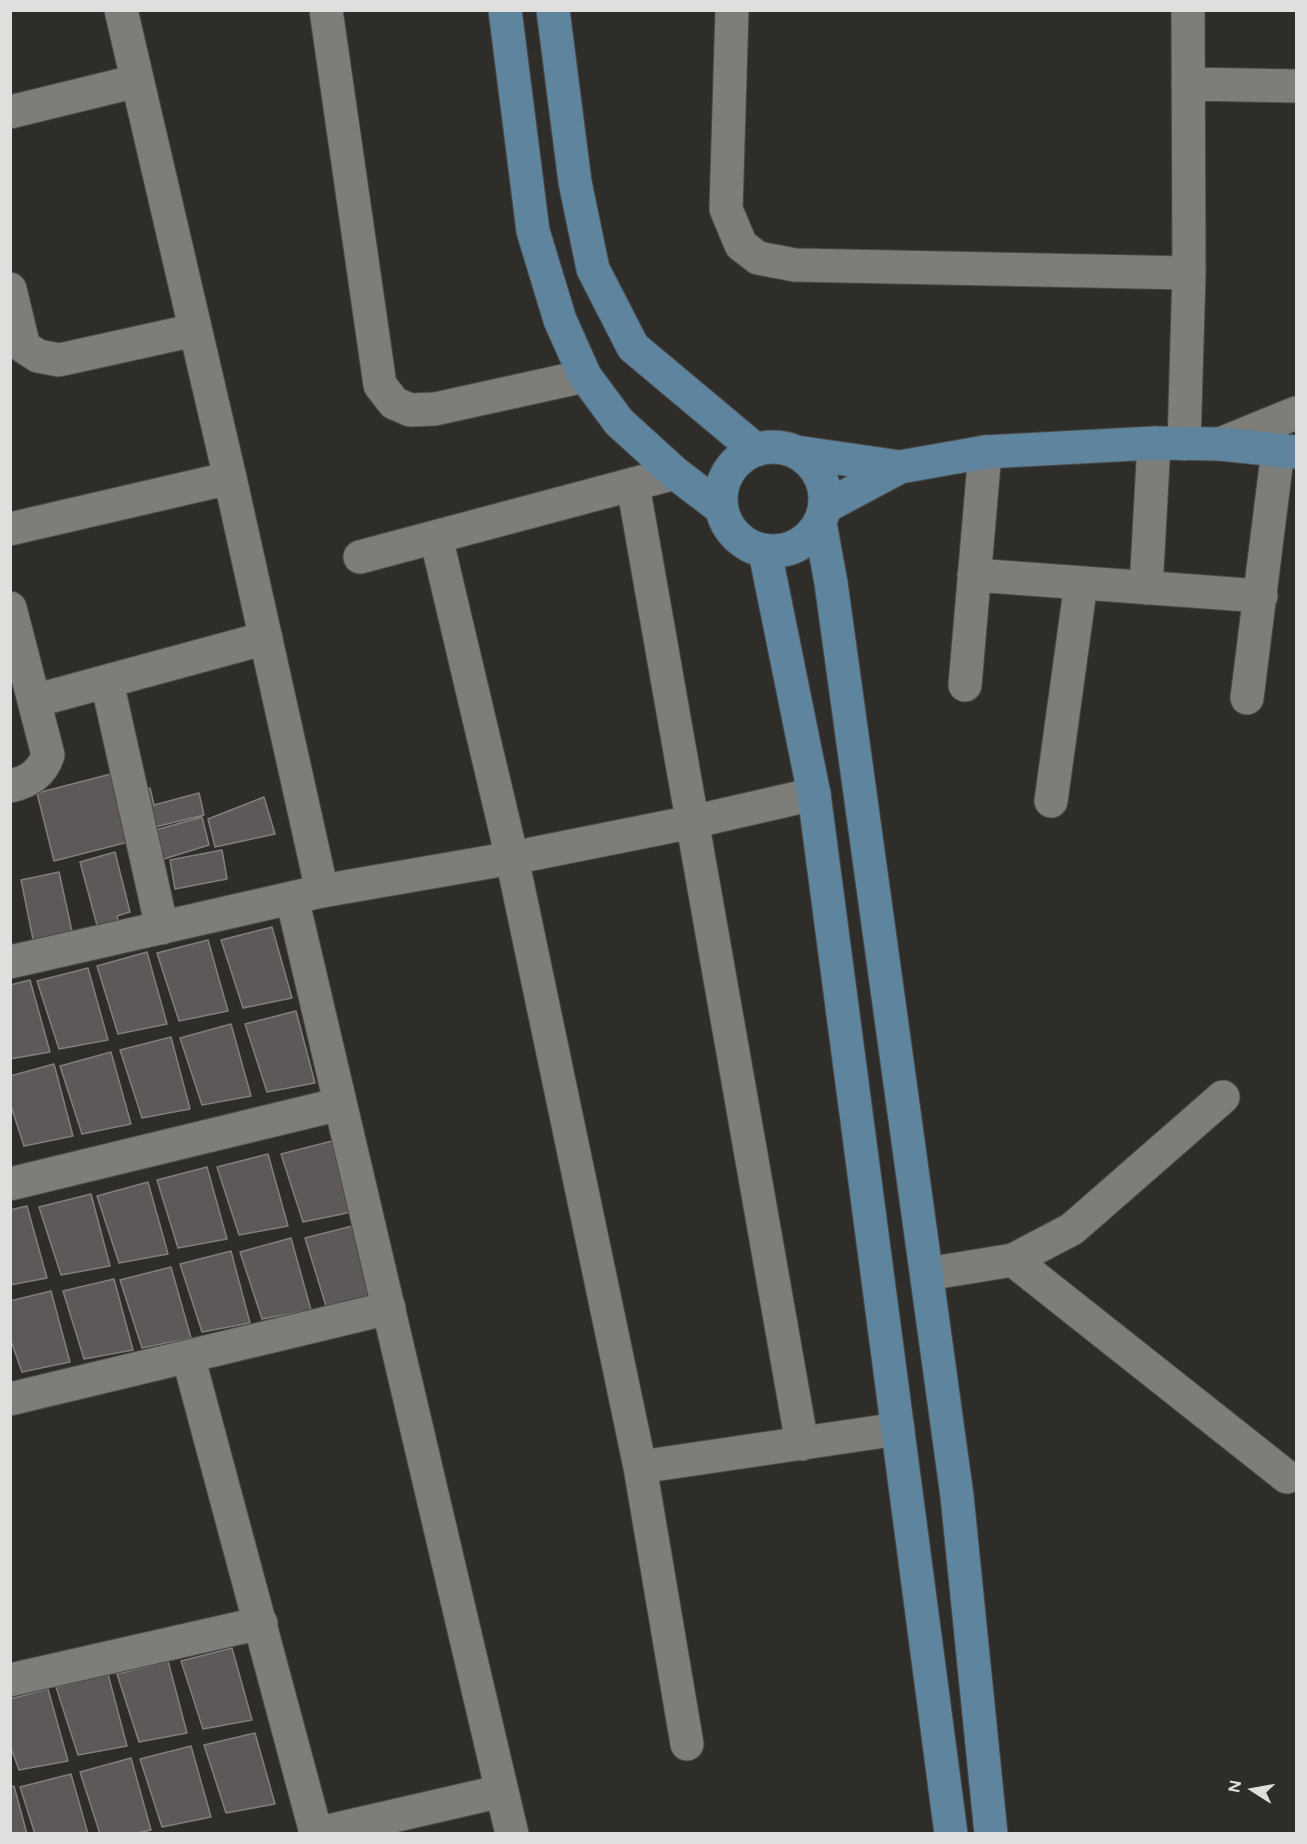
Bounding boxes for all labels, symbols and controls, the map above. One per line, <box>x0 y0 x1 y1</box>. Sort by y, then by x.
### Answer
north arrow <box>1223 1760 1283 1820</box>
text: N <box>1224 1779 1245 1794</box>

